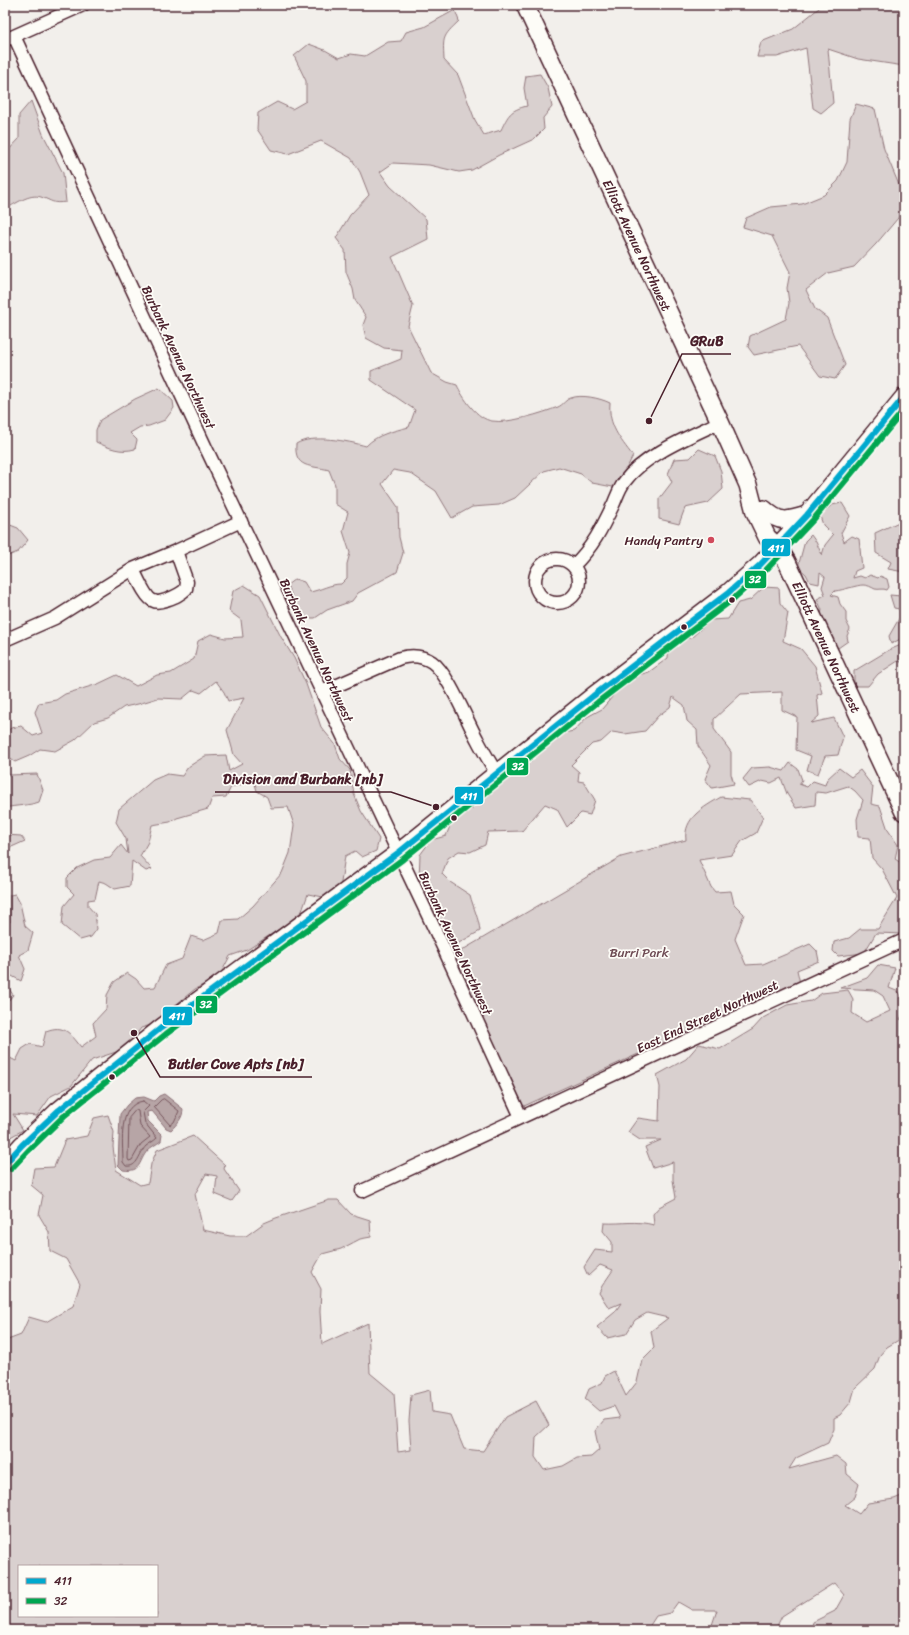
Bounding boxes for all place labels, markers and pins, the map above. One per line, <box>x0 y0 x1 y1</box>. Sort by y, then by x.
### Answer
callout: GRuB <box>682 328 731 354</box>
place label: Handy Pantry <box>624 529 703 552</box>
marker: Handy Pantry <box>706 535 716 545</box>
unlabelled marker <box>727 595 737 605</box>
unlabelled marker <box>679 622 689 632</box>
callout: Division and Burbank [nb] <box>215 766 391 792</box>
unlabelled marker <box>449 813 459 823</box>
callout: Butler Cove Apts [nb] <box>160 1051 312 1077</box>
unlabelled marker <box>107 1072 117 1082</box>

